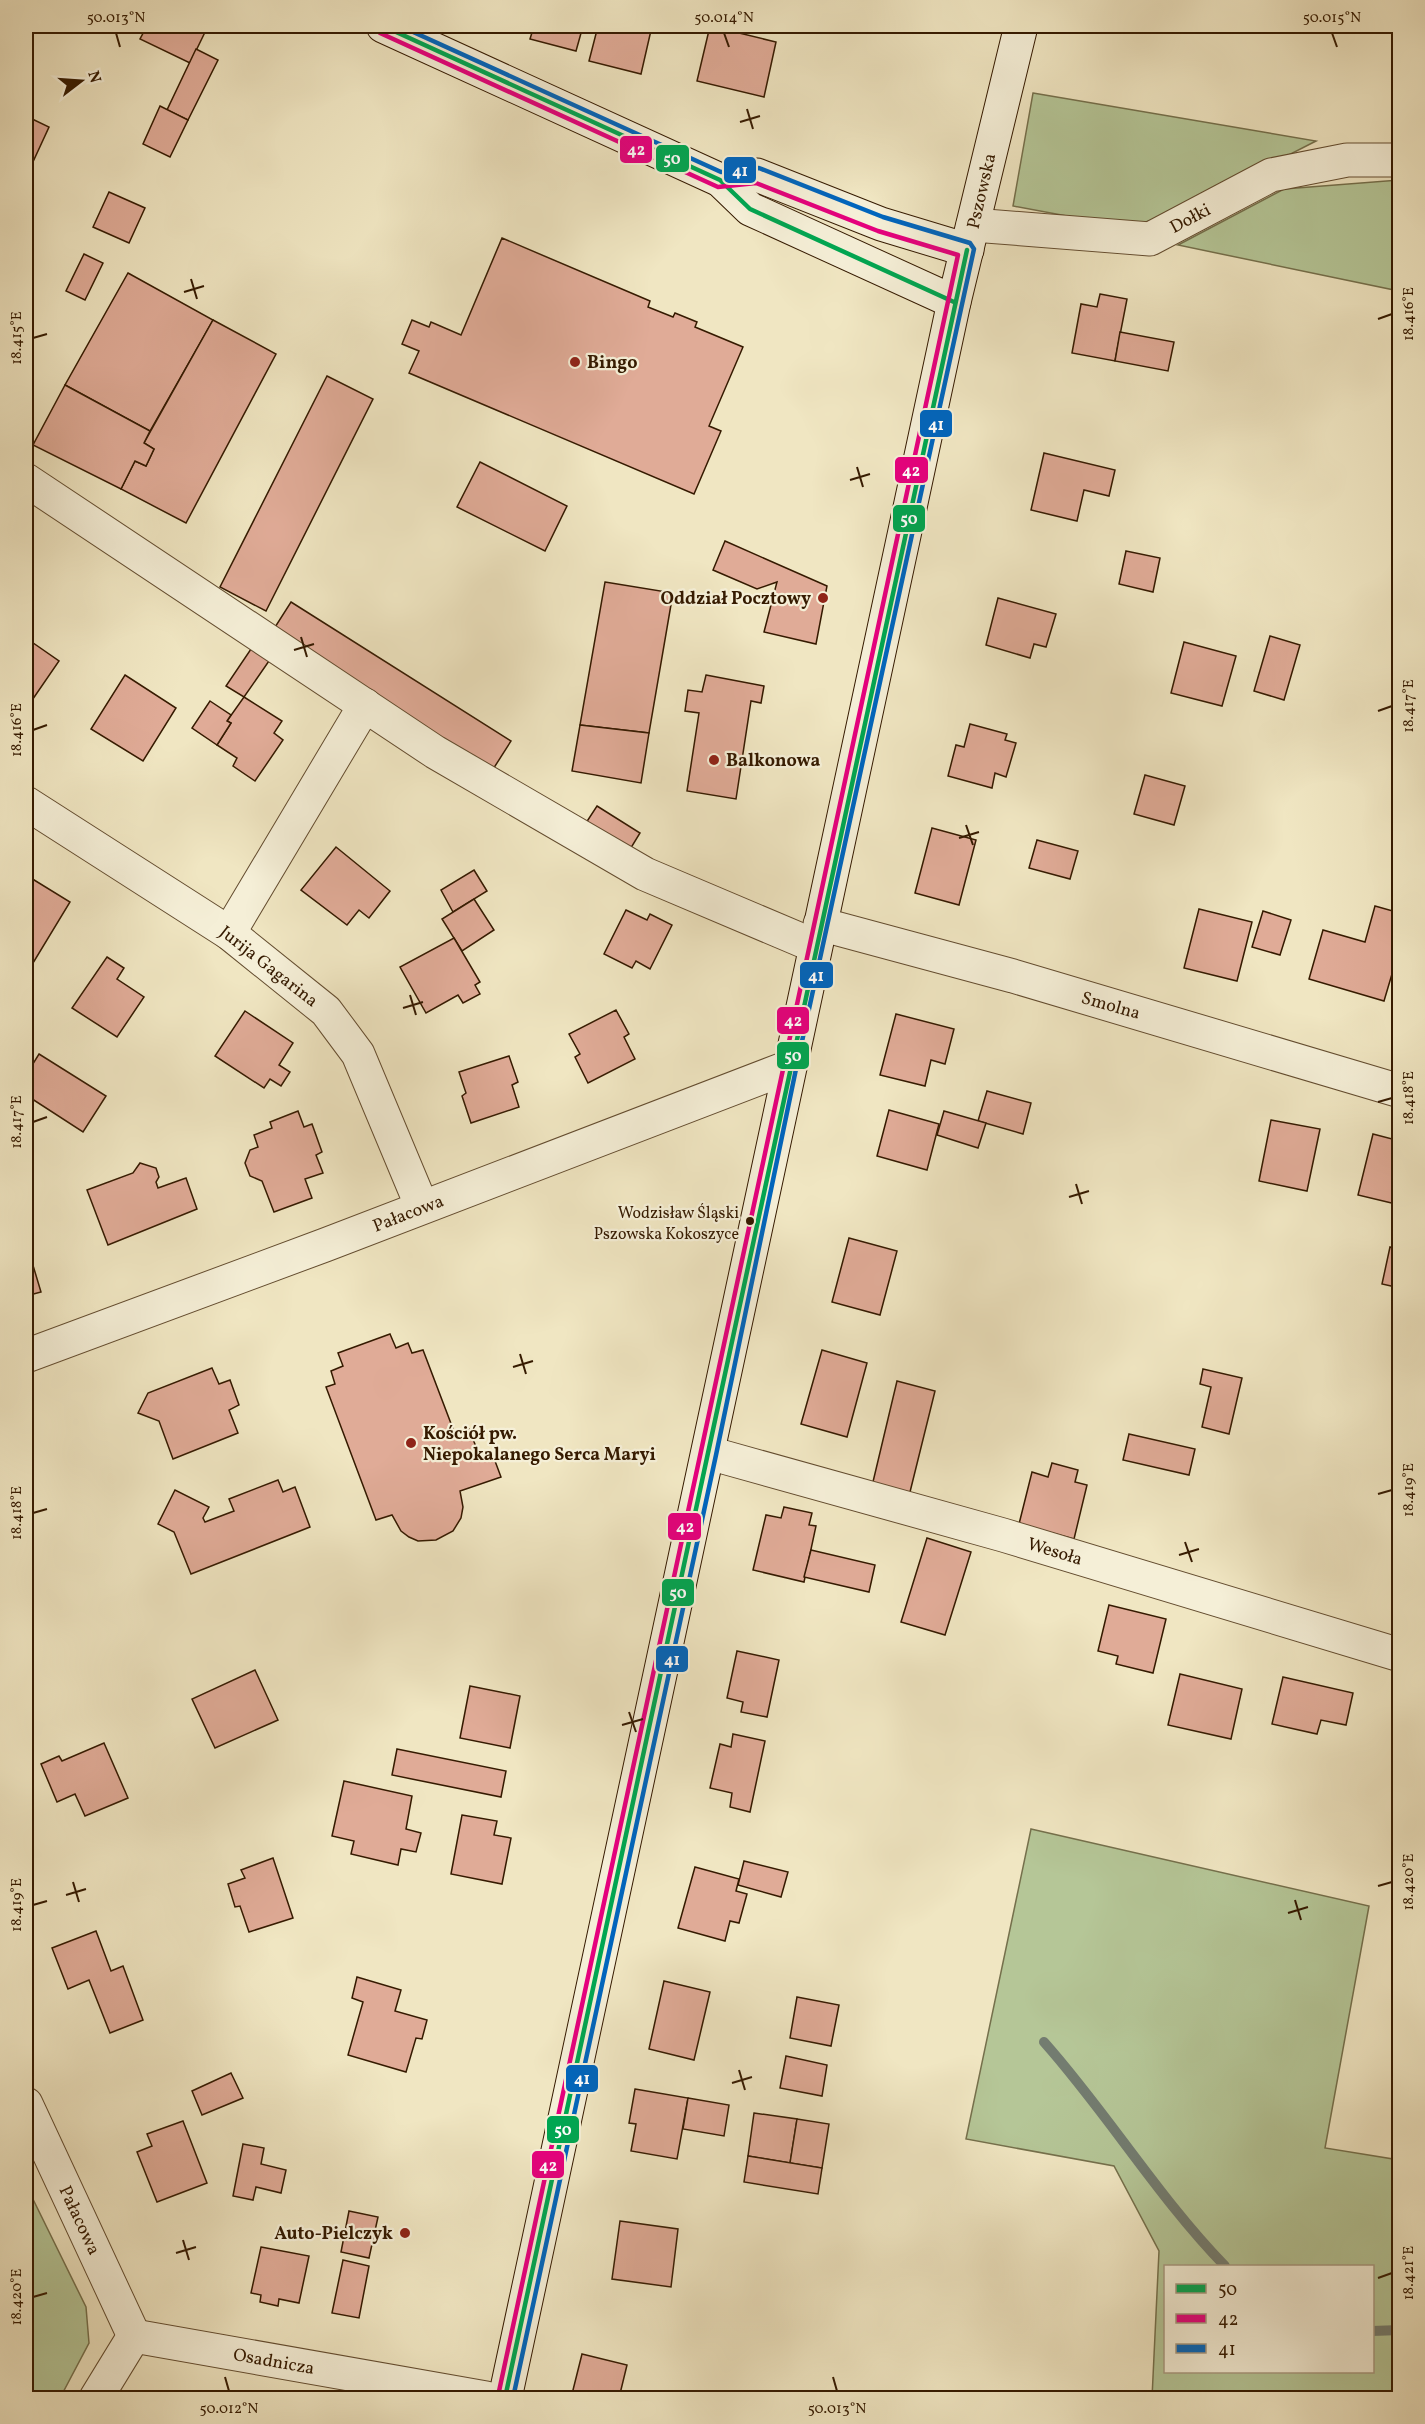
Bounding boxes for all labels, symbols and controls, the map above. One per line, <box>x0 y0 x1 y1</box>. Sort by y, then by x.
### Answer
text: 50.013°N <box>87 8 145 29</box>
text: 50.014°N <box>694 8 754 29</box>
text: 50.015°N <box>1303 8 1361 29</box>
north arrow <box>51 51 111 111</box>
text: N <box>81 68 106 86</box>
line badge: 42 <box>619 135 653 164</box>
text: 42 <box>627 140 645 162</box>
line badge: 50 <box>655 144 690 173</box>
text: 50 <box>663 149 681 171</box>
street label: Pszowska <box>962 151 1003 232</box>
line badge: 41 <box>723 156 757 184</box>
text: 41 <box>732 161 748 183</box>
street label: Dołki <box>1166 198 1216 240</box>
text: 18.416°E <box>1399 287 1420 341</box>
text: 18.415°E <box>7 311 28 365</box>
place label: Bingo <box>587 351 637 376</box>
marker: Bingo <box>568 355 582 369</box>
line badge: 41 <box>919 409 953 438</box>
text: 41 <box>928 415 944 437</box>
line badge: 42 <box>894 456 929 484</box>
text: 42 <box>902 461 920 483</box>
line badge: 50 <box>892 504 926 533</box>
text: 50 <box>900 509 918 531</box>
place label: Oddział Pocztowy <box>661 587 811 612</box>
marker: Oddział Pocztowy <box>816 591 830 605</box>
text: 18.417°E <box>1399 679 1420 733</box>
text: 18.416°E <box>7 703 28 757</box>
place label: Balkonowa <box>726 749 820 774</box>
marker: Balkonowa <box>707 753 721 767</box>
street label: Jurija Gagarina <box>213 921 323 1014</box>
line badge: 41 <box>799 961 834 989</box>
text: 41 <box>808 966 824 988</box>
street label: Smolna <box>1078 986 1143 1027</box>
line badge: 42 <box>776 1006 810 1035</box>
text: 42 <box>784 1011 802 1033</box>
line badge: 50 <box>776 1041 810 1070</box>
text: 50 <box>784 1046 802 1068</box>
text: 18.418°E <box>1399 1071 1420 1125</box>
text: 18.417°E <box>7 1095 28 1149</box>
street label: Pałacowa <box>369 1189 448 1239</box>
place label: Wodzisław Śląski Pszowska Kokoszyce <box>594 1203 739 1246</box>
marker: Wodzisław Śląski Pszowska Kokoszyce <box>744 1215 756 1227</box>
place label: Kościół pw. Niepokalanego Serca Maryi <box>423 1422 656 1468</box>
marker: Kościół pw. Niepokalanego Serca Maryi <box>404 1436 418 1450</box>
text: 18.419°E <box>1399 1463 1420 1517</box>
text: 18.418°E <box>7 1486 28 1540</box>
line badge: 42 <box>667 1512 702 1541</box>
text: 42 <box>676 1517 694 1539</box>
street label: Wesoła <box>1024 1532 1085 1573</box>
line badge: 50 <box>661 1578 695 1607</box>
text: 50 <box>669 1583 687 1605</box>
line badge: 41 <box>655 1645 689 1673</box>
text: 41 <box>664 1650 680 1672</box>
text: 18.420°E <box>1399 1853 1420 1911</box>
text: 18.419°E <box>7 1878 28 1932</box>
line badge: 41 <box>565 2064 599 2093</box>
text: 41 <box>574 2069 590 2091</box>
line badge: 50 <box>546 2115 580 2144</box>
text: 50 <box>554 2120 572 2142</box>
line badge: 42 <box>531 2150 565 2179</box>
text: 42 <box>539 2156 557 2178</box>
street label: Pałacowa <box>52 2182 106 2260</box>
place label: Auto-Pielczyk <box>274 2222 393 2247</box>
marker: Auto-Pielczyk <box>398 2226 412 2240</box>
text: 18.421°E <box>1399 2246 1420 2300</box>
legend <box>1164 2265 1374 2373</box>
text: 18.420°E <box>7 2268 28 2326</box>
text: 50 <box>1218 2278 1237 2303</box>
text: 42 <box>1218 2308 1238 2333</box>
text: 41 <box>1218 2338 1236 2363</box>
street label: Osadnicza <box>231 2343 316 2382</box>
text: 50.012°N <box>200 2399 258 2420</box>
text: 50.013°N <box>808 2399 866 2420</box>

